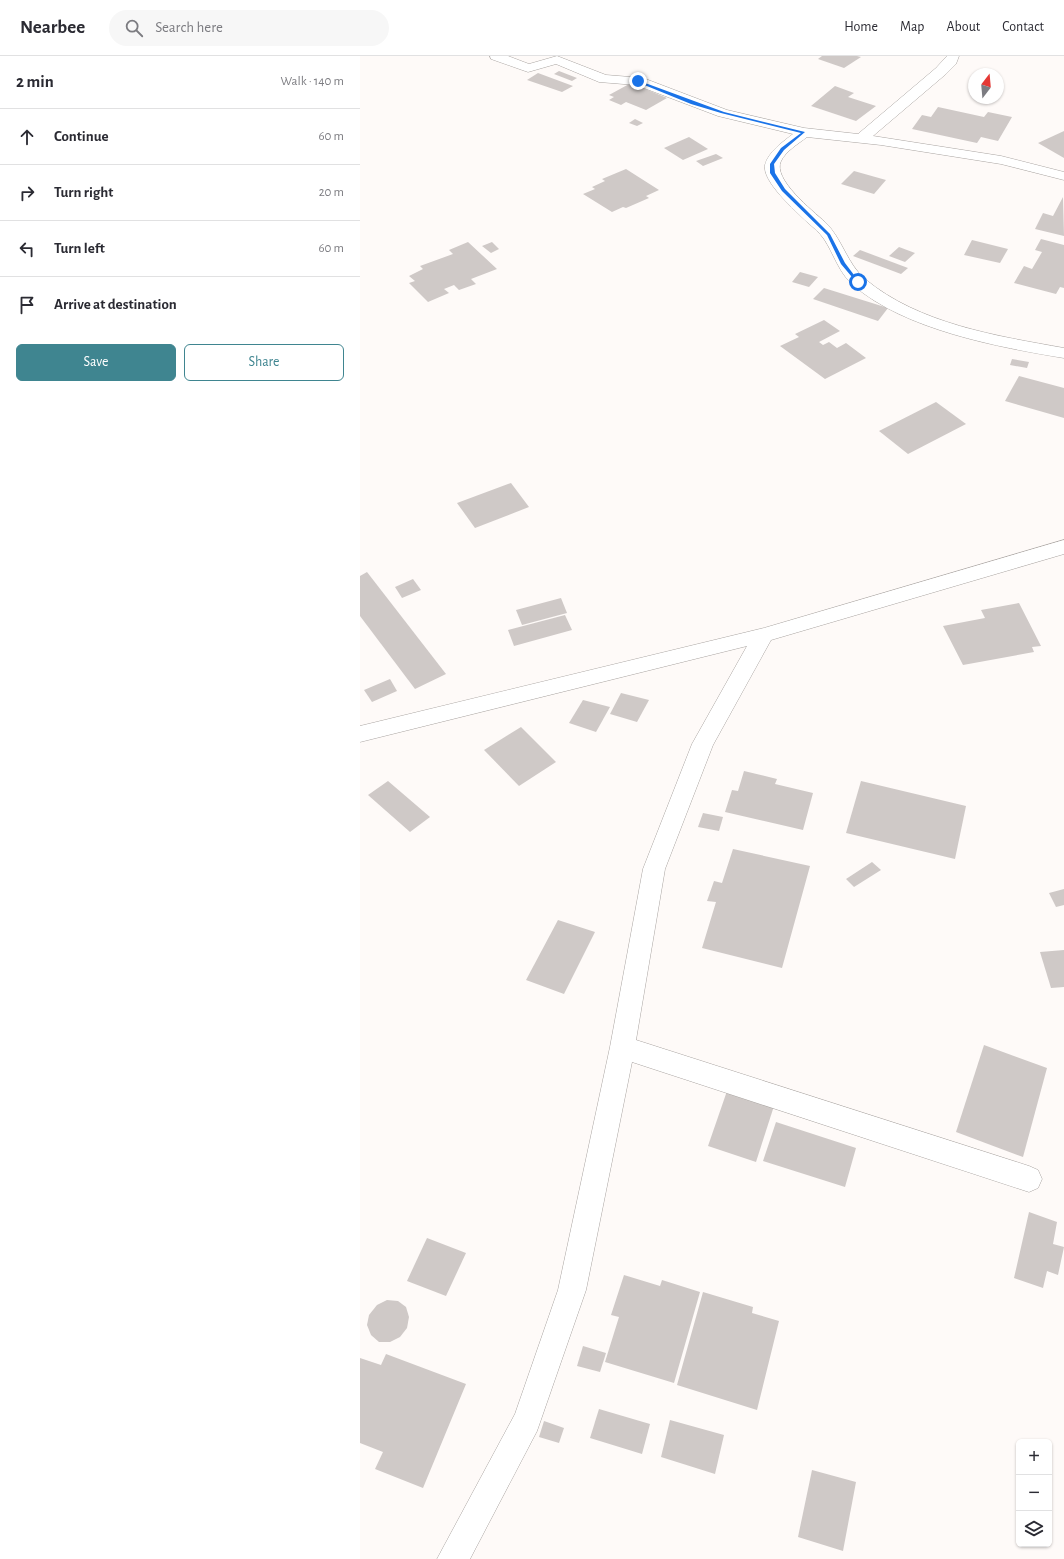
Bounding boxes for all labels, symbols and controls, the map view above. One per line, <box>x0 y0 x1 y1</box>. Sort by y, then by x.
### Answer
search box <box>109 10 389 46</box>
icon: search <box>123 17 145 39</box>
text: Nearbee <box>20 18 85 37</box>
text: Search here <box>155 20 223 35</box>
text: Home <box>844 20 878 34</box>
text: Map <box>900 20 924 34</box>
text: About <box>946 20 980 34</box>
text: Contact <box>1002 20 1044 34</box>
north arrow <box>968 68 1004 104</box>
route end <box>629 72 647 90</box>
text: 2 min <box>16 73 54 90</box>
text: Walk · 140 m <box>281 75 344 88</box>
icon: ahead <box>16 126 38 148</box>
text: Continue <box>54 129 109 144</box>
text: 60 m <box>318 130 344 143</box>
icon: right <box>16 182 38 204</box>
text: Turn right <box>54 185 113 200</box>
text: 20 m <box>319 186 344 199</box>
icon: left <box>16 238 38 260</box>
text: Turn left <box>54 241 105 256</box>
text: 60 m <box>318 242 344 255</box>
route start <box>849 273 867 291</box>
icon: arrive <box>16 294 38 316</box>
text: Arrive at destination <box>54 297 177 312</box>
button: Save <box>16 344 176 381</box>
button: Share <box>184 344 344 381</box>
map controls <box>1016 1439 1052 1547</box>
button: + <box>1016 1439 1052 1475</box>
button: − <box>1016 1475 1052 1511</box>
button: layers <box>1016 1511 1052 1547</box>

